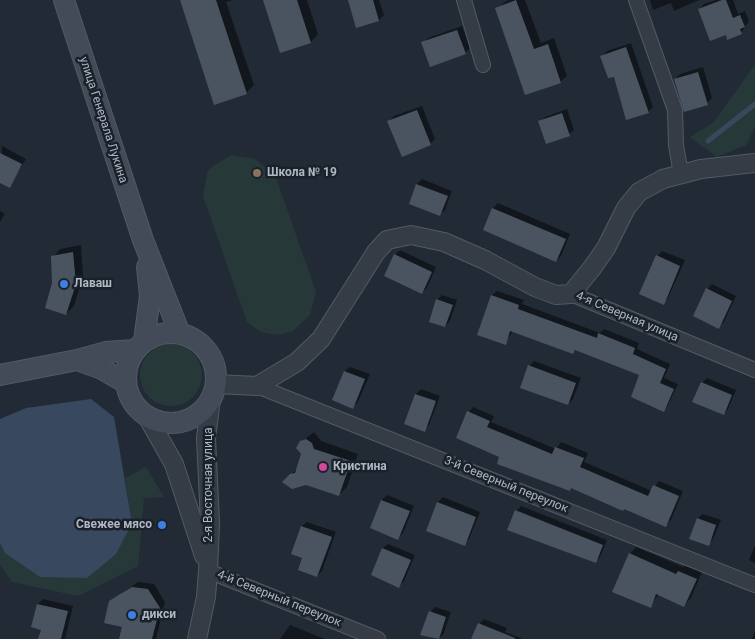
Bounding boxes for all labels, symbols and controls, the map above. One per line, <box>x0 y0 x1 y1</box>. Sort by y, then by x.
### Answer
street label: улица Генерала Лукина <box>76 55 130 185</box>
place label: Школа № 19 <box>267 166 337 180</box>
marker: Школа № 19 <box>251 167 263 179</box>
place label: Лаваш <box>74 277 112 291</box>
marker: Лаваш <box>58 278 70 290</box>
street label: 4-я Северная улица <box>574 289 680 345</box>
street label: 2-я Восточная улица <box>202 427 216 543</box>
street label: 3-й Северный переулок <box>442 454 570 516</box>
place label: Кристина <box>333 460 387 474</box>
marker: Кристина <box>317 461 329 473</box>
place label: Свежее мясо <box>76 518 152 532</box>
marker: Свежее мясо <box>156 519 168 531</box>
street label: 4-й Северный переулок <box>215 568 343 630</box>
place label: дикси <box>142 608 176 622</box>
marker: дикси <box>126 609 138 621</box>

